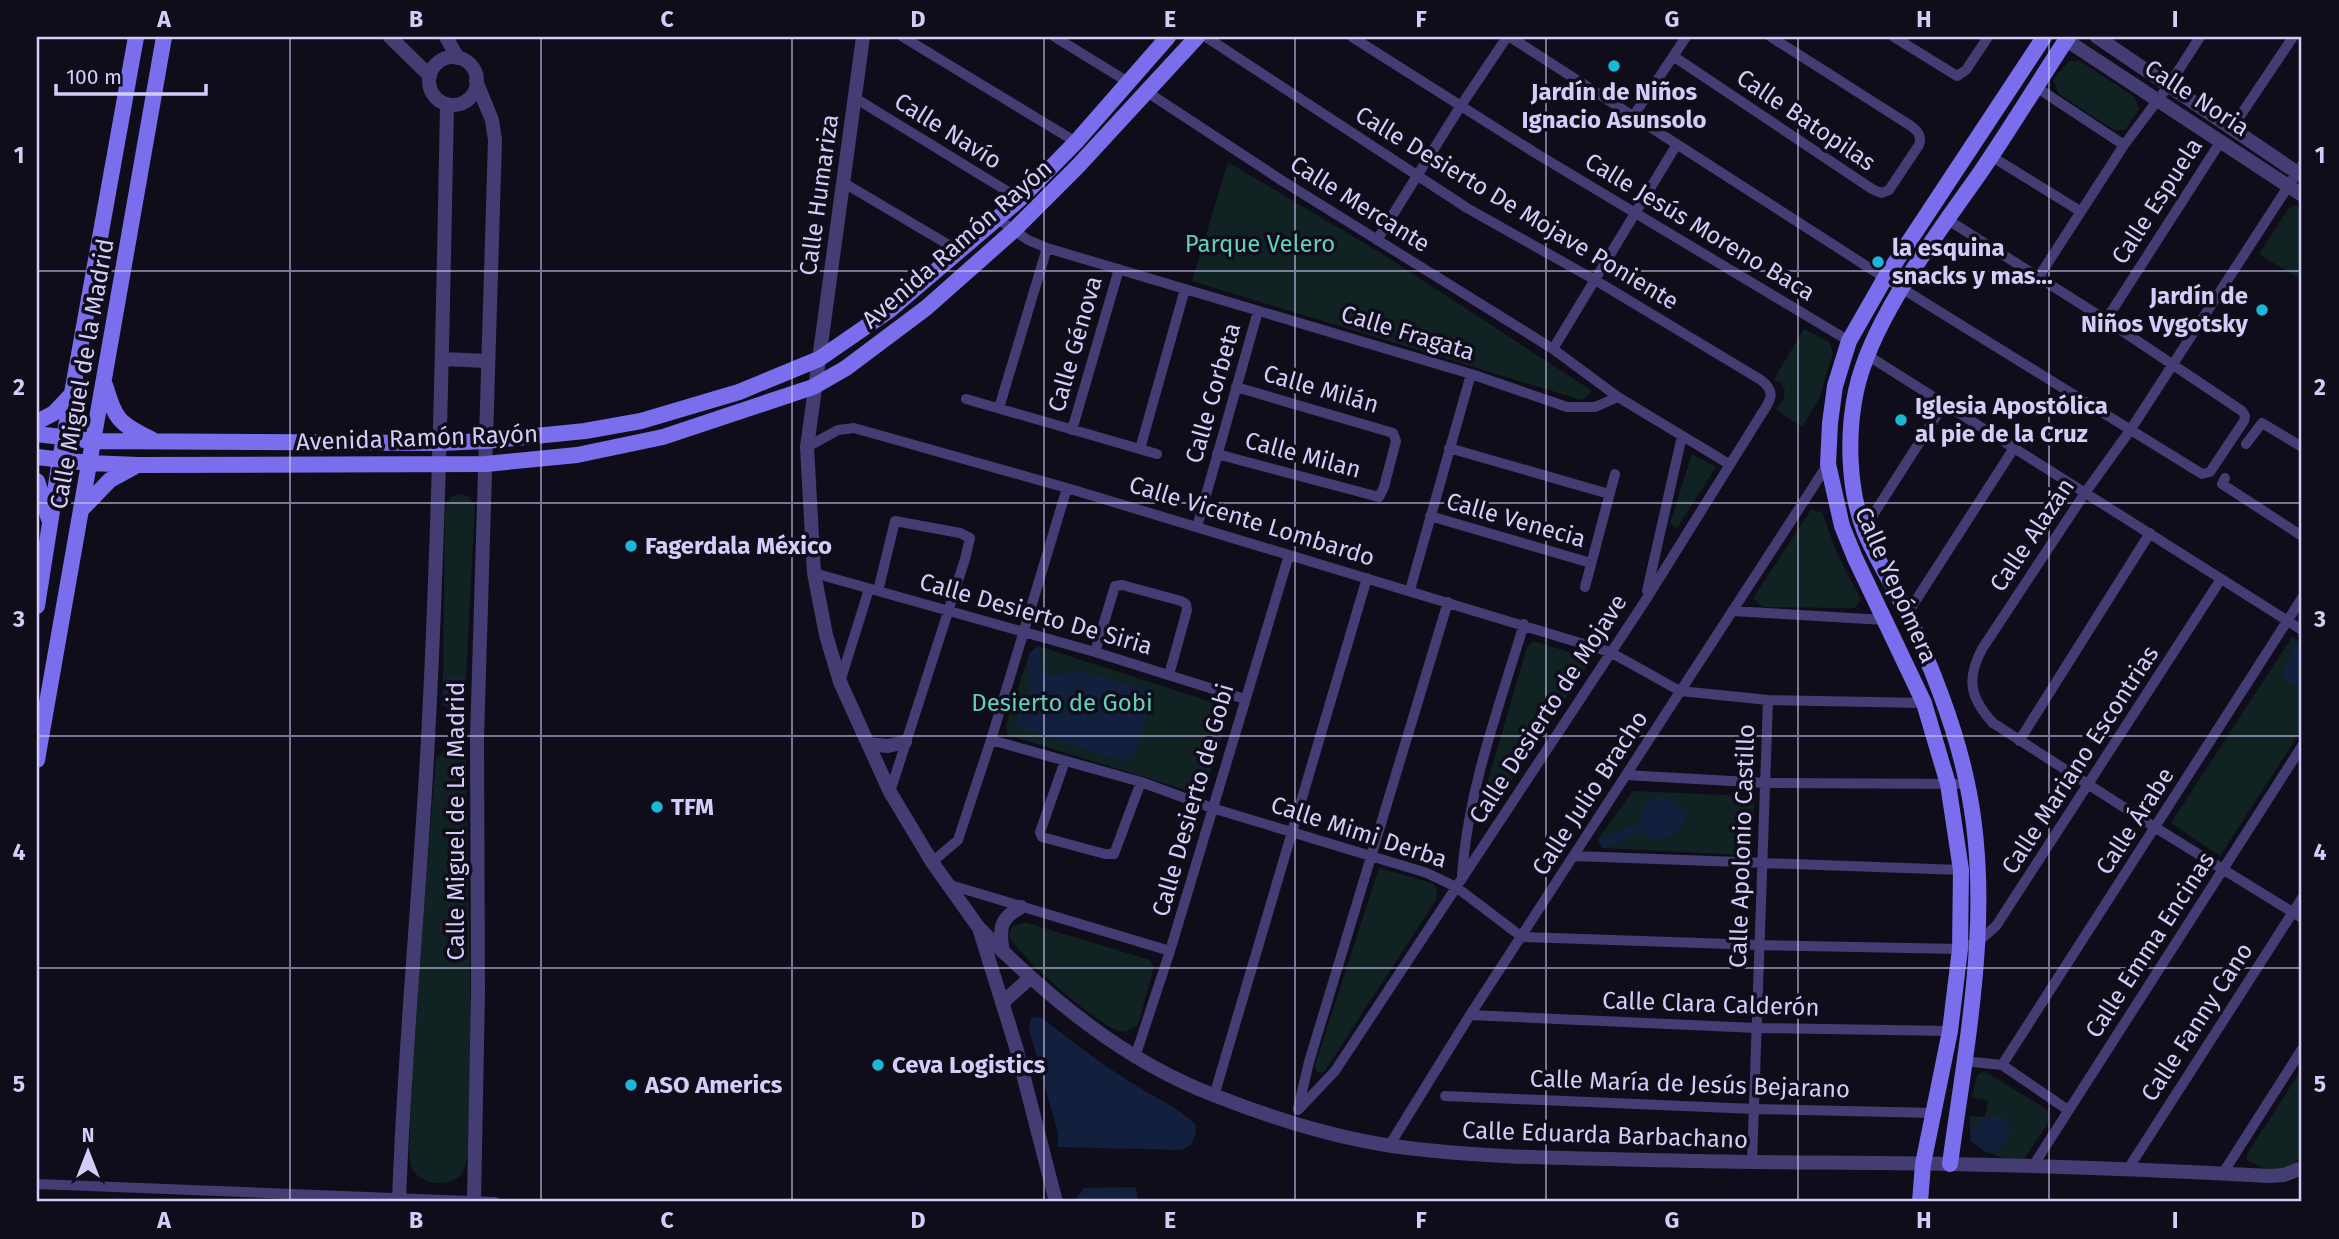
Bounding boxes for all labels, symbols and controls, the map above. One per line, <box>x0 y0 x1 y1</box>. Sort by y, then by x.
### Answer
text: A <box>156 5 171 33</box>
text: B <box>409 5 423 33</box>
text: C <box>660 5 674 33</box>
text: D <box>911 5 926 33</box>
text: E <box>1164 5 1176 33</box>
text: F <box>1415 5 1427 33</box>
text: G <box>1665 5 1679 33</box>
text: H <box>1916 5 1932 33</box>
text: I <box>2172 5 2178 33</box>
scale bar <box>56 52 206 96</box>
street label: Calle Noria <box>2140 54 2254 142</box>
marker: Jardín de Niños Ignacio Asunsolo <box>1606 58 1622 74</box>
street label: Calle Batopilas <box>1731 63 1881 177</box>
text: 100 m <box>66 64 122 90</box>
place label: Jardín de Niños Ignacio Asunsolo <box>1521 78 1707 134</box>
street label: Calle Navío <box>889 87 1007 175</box>
street label: Calle Desierto De Mojave Poniente <box>1350 100 1684 316</box>
street label: Calle Humariza <box>794 113 844 277</box>
street label: Calle Espuela <box>2106 133 2208 269</box>
text: 1 <box>14 141 24 169</box>
text: 1 <box>2315 141 2325 169</box>
street label: Calle Jesús Moreno Baca <box>1580 147 1820 307</box>
street label: Calle Mercante <box>1285 150 1435 258</box>
street label: Avenida Ramón Rayón <box>856 154 1058 334</box>
park label: Parque Velero <box>1185 230 1335 258</box>
place label: la esquina snacks y mas... <box>1892 234 2053 290</box>
street label: Calle Miguel de la Madrid <box>44 237 120 511</box>
marker: la esquina snacks y mas... <box>1870 254 1886 270</box>
street label: Calle Génova <box>1042 273 1108 415</box>
place label: Jardín de Niños Vygotsky <box>2081 282 2249 338</box>
street label: Calle Fragata <box>1338 299 1478 367</box>
marker: Jardín de Niños Vygotsky <box>2254 302 2270 318</box>
street label: Calle Corbeta <box>1180 320 1246 466</box>
street label: Calle Milán <box>1260 359 1382 419</box>
text: 2 <box>13 373 25 401</box>
text: 2 <box>2314 373 2326 401</box>
place label: Iglesia Apostólica al pie de la Cruz <box>1915 392 2108 448</box>
marker: Iglesia Apostólica al pie de la Cruz <box>1893 412 1909 428</box>
street label: Avenida Ramón Rayón <box>295 420 539 456</box>
street label: Calle Milan <box>1242 426 1364 484</box>
street label: Calle Vicente Lombardo <box>1126 470 1378 572</box>
street label: Calle Alazán <box>1984 473 2080 597</box>
street label: Calle Venecia <box>1443 487 1589 553</box>
street label: Calle Yepómera <box>1849 503 1943 667</box>
place label: Fagerdala México <box>645 532 832 560</box>
marker: Fagerdala México <box>623 538 639 554</box>
street label: Calle Desierto De Siria <box>916 567 1156 661</box>
street label: Calle Desierto de Mojave <box>1463 589 1633 829</box>
text: 3 <box>12 605 25 633</box>
text: 3 <box>2313 605 2326 633</box>
street label: Calle Mariano Escontrias <box>1996 641 2164 879</box>
street label: Calle Desierto de Gobi <box>1146 680 1240 920</box>
street label: Calle Miguel de La Madrid <box>442 682 470 960</box>
park label: Desierto de Gobi <box>971 689 1153 717</box>
street label: Calle Julio Bracho <box>1526 705 1654 881</box>
street label: Calle Apolonio Castillo <box>1724 723 1760 969</box>
street label: Calle Árabe <box>2089 762 2180 880</box>
street label: Calle Mimi Derba <box>1267 790 1451 874</box>
place label: TFM <box>671 793 714 821</box>
marker: TFM <box>649 799 665 815</box>
text: 4 <box>13 838 26 866</box>
text: 4 <box>2314 838 2327 866</box>
street label: Calle Emma Encinas <box>2080 847 2220 1043</box>
street label: Calle Fanny Cano <box>2135 938 2259 1106</box>
street label: Calle Clara Calderón <box>1602 986 1820 1022</box>
place label: Ceva Logistics <box>892 1051 1046 1079</box>
marker: Ceva Logistics <box>870 1057 886 1073</box>
street label: Calle María de Jesús Bejarano <box>1529 1064 1851 1104</box>
text: 5 <box>13 1070 25 1098</box>
text: 5 <box>2314 1070 2326 1098</box>
place label: ASO Americs <box>644 1071 783 1099</box>
marker: ASO Americs <box>623 1077 639 1093</box>
north arrow <box>52 1116 122 1186</box>
street label: Calle Eduarda Barbachano <box>1462 1116 1748 1154</box>
text: N <box>82 1124 94 1147</box>
text: A <box>156 1206 171 1234</box>
text: B <box>409 1206 423 1234</box>
text: C <box>660 1206 674 1234</box>
text: D <box>911 1206 926 1234</box>
text: E <box>1164 1206 1176 1234</box>
text: F <box>1415 1206 1427 1234</box>
text: G <box>1665 1206 1679 1234</box>
text: H <box>1916 1206 1932 1234</box>
text: I <box>2172 1206 2178 1234</box>

